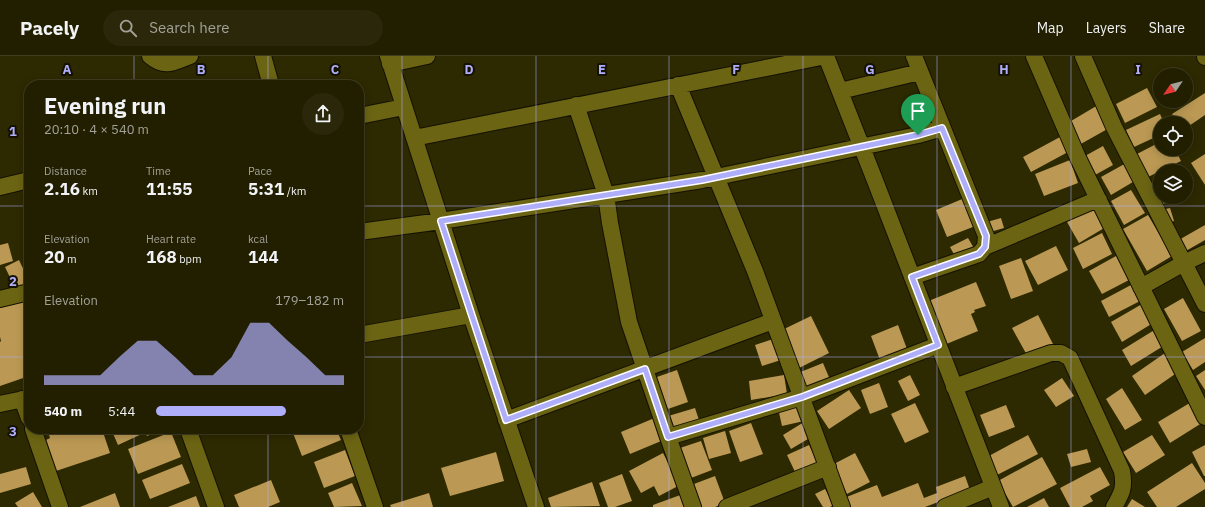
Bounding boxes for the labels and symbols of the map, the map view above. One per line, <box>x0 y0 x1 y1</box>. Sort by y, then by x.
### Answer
text: A <box>63 61 72 78</box>
text: B <box>197 61 206 78</box>
text: C <box>331 61 340 78</box>
text: D <box>464 61 474 78</box>
text: E <box>598 61 606 78</box>
text: F <box>732 61 740 78</box>
text: G <box>865 61 875 78</box>
text: H <box>999 61 1009 78</box>
text: I <box>1135 61 1141 78</box>
north arrow <box>1153 68 1193 108</box>
pin <box>901 94 935 135</box>
text: 1 <box>9 123 17 140</box>
text: 2 <box>9 273 17 290</box>
text: 3 <box>9 423 17 440</box>

